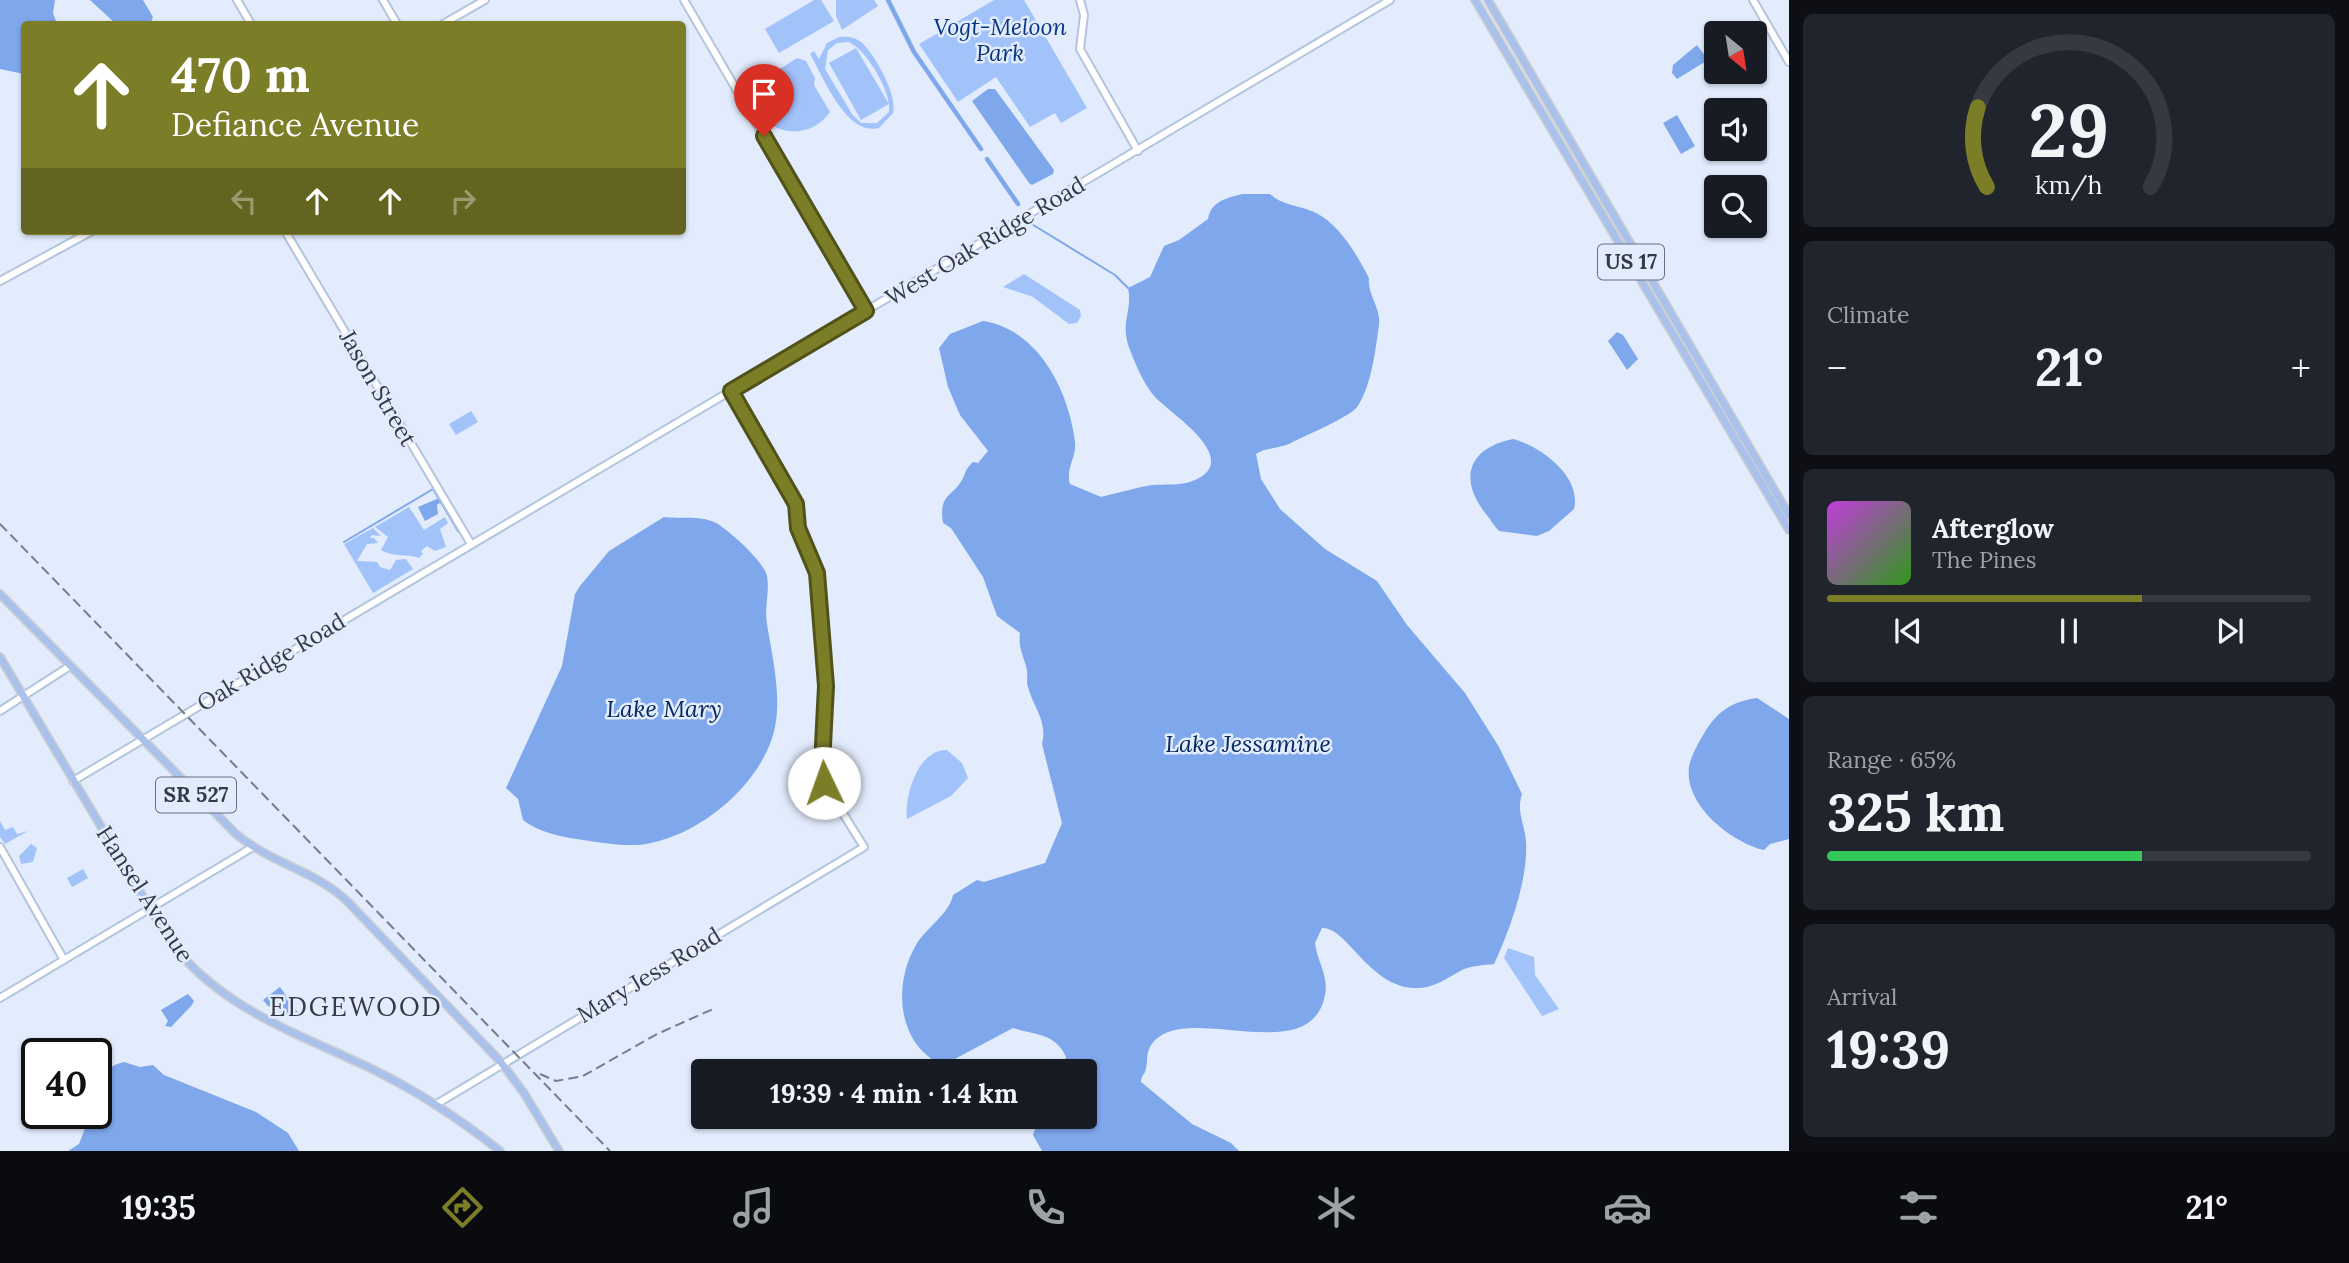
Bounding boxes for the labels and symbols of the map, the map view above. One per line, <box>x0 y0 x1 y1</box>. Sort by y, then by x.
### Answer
park label: Vogt-Meloon Park <box>933 12 1067 67</box>
north arrow <box>1704 21 1768 84</box>
pin <box>734 64 794 136</box>
street label: West Oak Ridge Road <box>880 169 1090 312</box>
road number: US 17 <box>1598 244 1664 280</box>
street label: Jason Street <box>333 324 423 451</box>
street label: Oak Ridge Road <box>191 606 350 717</box>
water label: Lake Mary <box>606 693 722 724</box>
water label: Lake Jessamine <box>1165 728 1331 759</box>
position arrow <box>787 746 861 820</box>
road number: SR 527 <box>156 778 236 812</box>
street label: Hansel Avenue <box>90 820 200 967</box>
street label: Mary Jess Road <box>571 920 726 1029</box>
district label: EDGEWOOD <box>269 990 443 1023</box>
speed limit sign: 40 <box>21 1038 112 1129</box>

